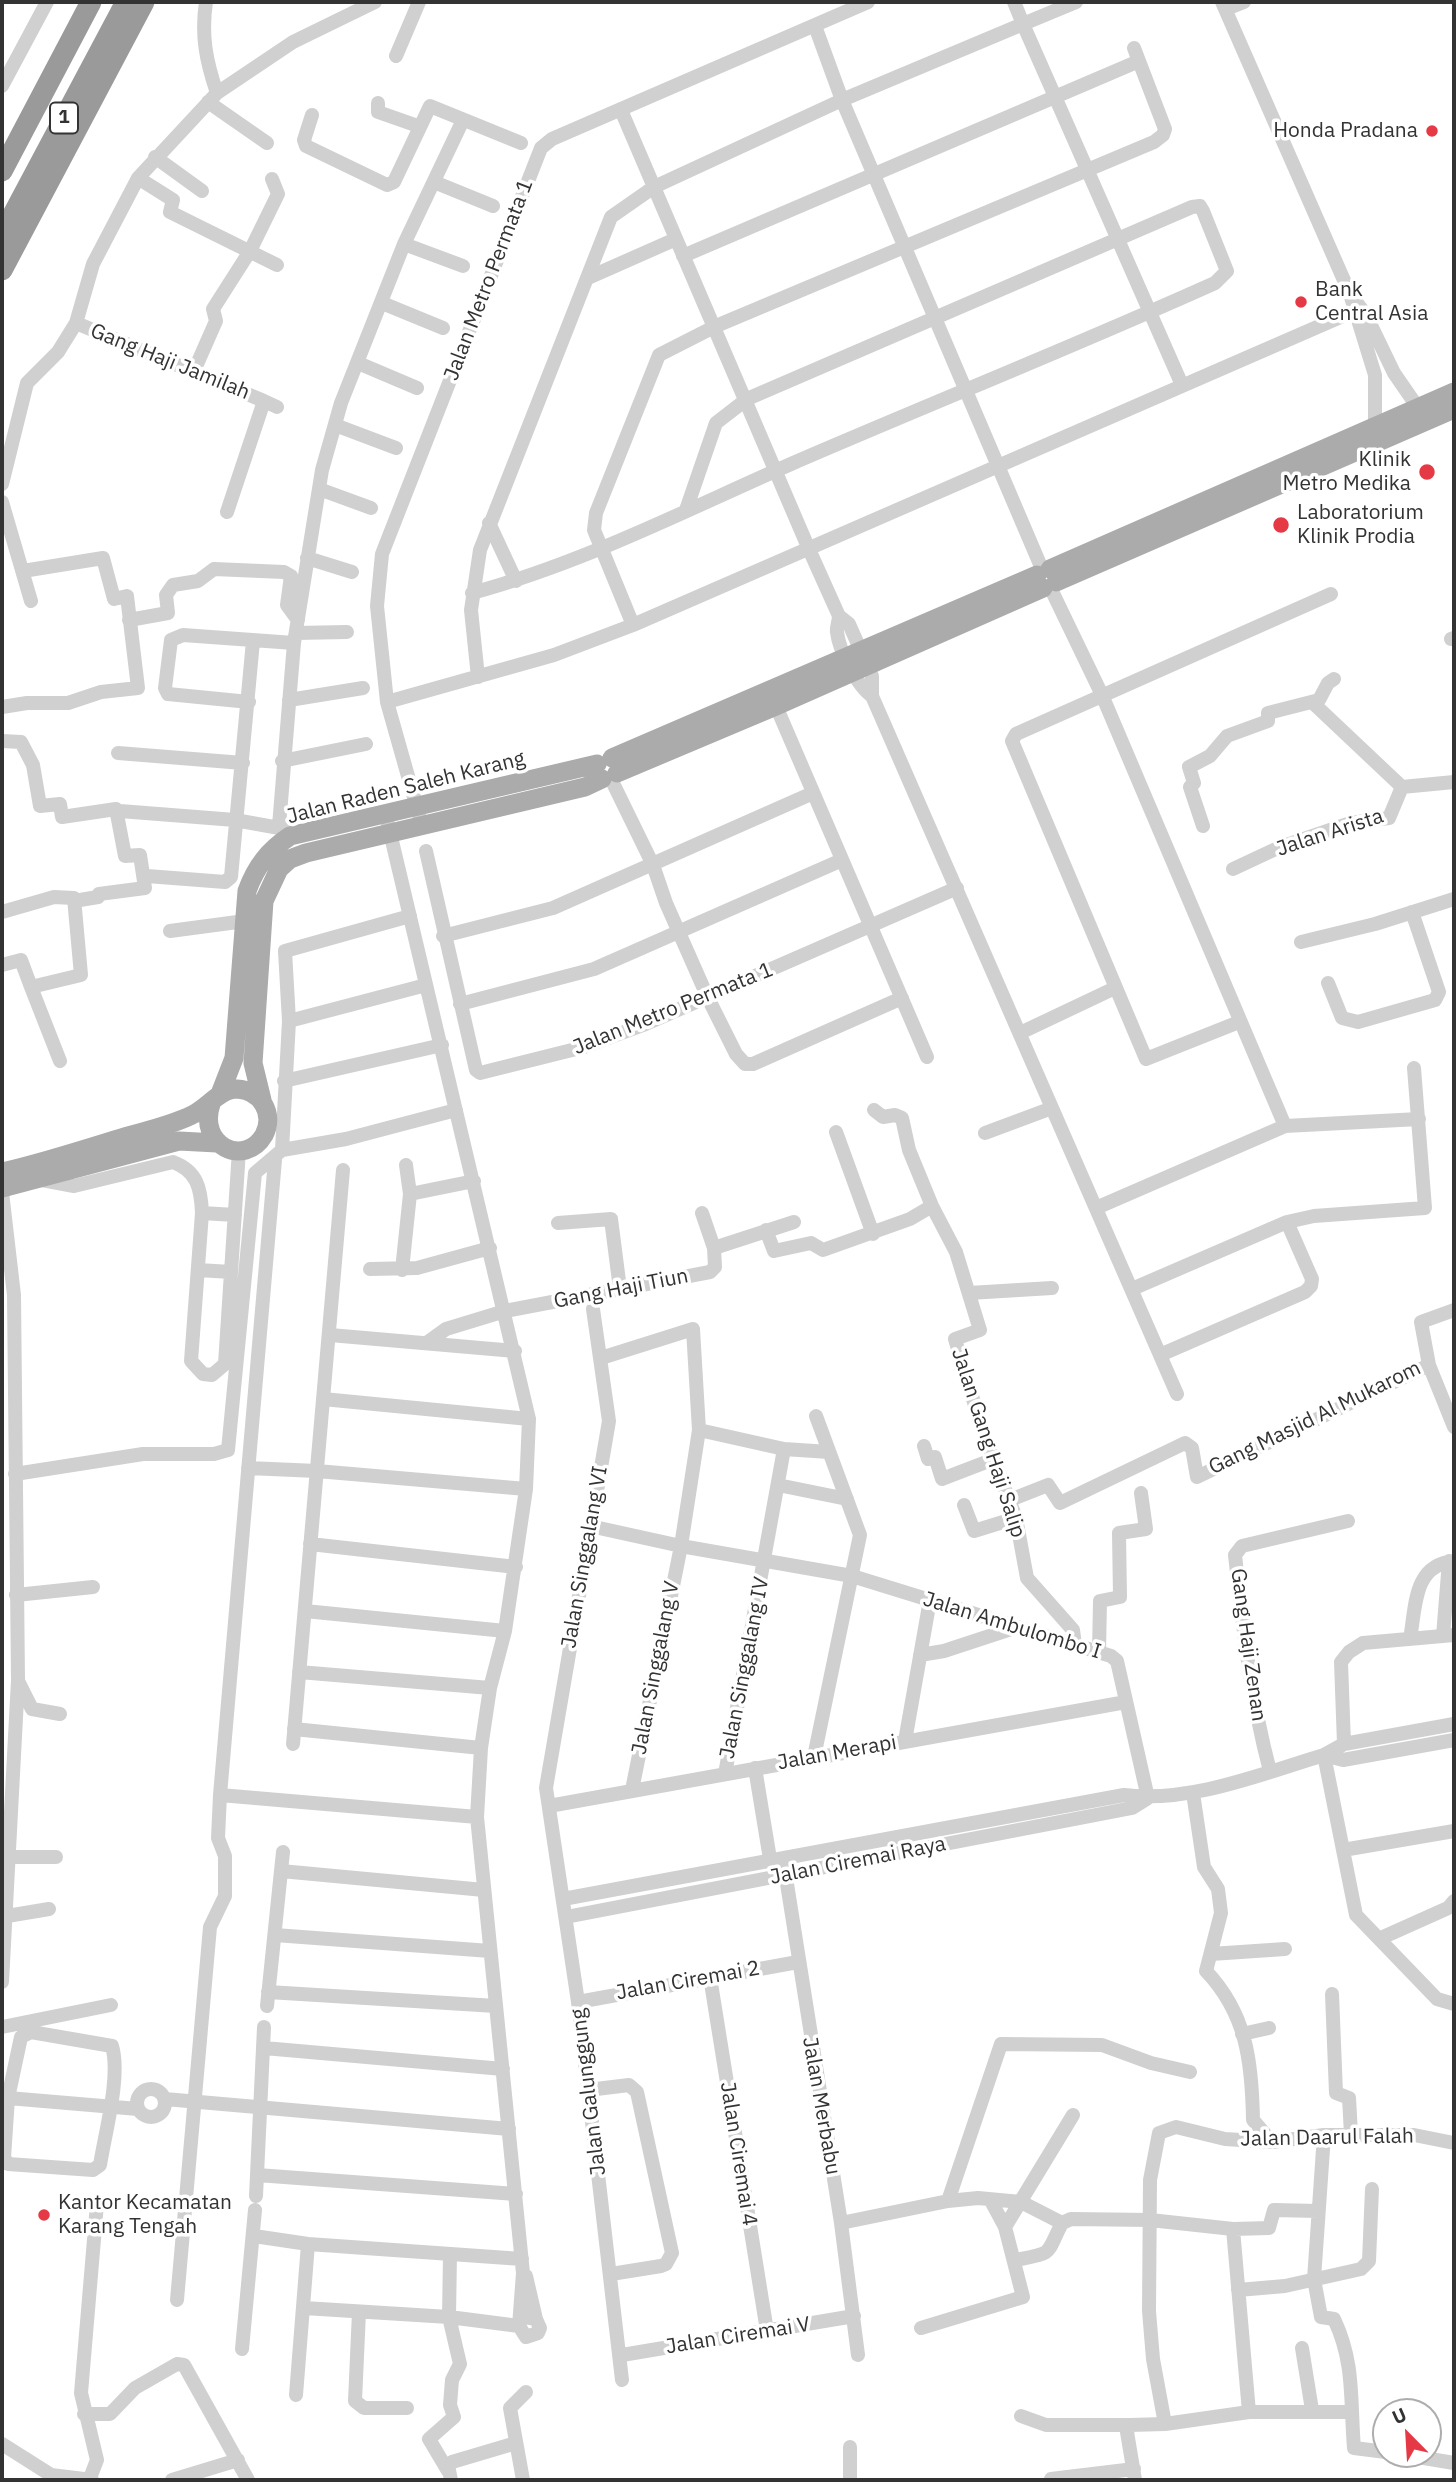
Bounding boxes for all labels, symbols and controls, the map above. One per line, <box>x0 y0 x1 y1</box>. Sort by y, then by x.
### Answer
road number: 1 <box>50 102 78 134</box>
place label: Honda Pradana <box>1273 118 1418 144</box>
marker: Honda Pradana <box>1424 123 1440 139</box>
street label: Jalan Metro Permata 1 <box>439 176 539 384</box>
place label: Bank Central Asia <box>1315 277 1429 327</box>
marker: Bank Central Asia <box>1293 294 1309 310</box>
street label: Gang Haji Jamilah <box>87 319 253 405</box>
place label: Klinik Metro Medika <box>1283 447 1411 497</box>
marker: Klinik Metro Medika <box>1417 462 1437 482</box>
place label: Laboratorium Klinik Prodia <box>1297 500 1424 550</box>
marker: Laboratorium Klinik Prodia <box>1271 515 1291 535</box>
street label: Jalan Raden Saleh Karang <box>284 746 528 830</box>
street label: Jalan Arista <box>1273 804 1387 862</box>
street label: Jalan Metro Permata 1 <box>569 957 777 1061</box>
street label: Gang Haji Tiun <box>552 1264 690 1314</box>
street label: Jalan Gang Haji Salip <box>945 1345 1031 1541</box>
street label: Gang Masjid Al Mukarom <box>1205 1356 1425 1480</box>
street label: Jalan Singgalang VI <box>557 1464 613 1650</box>
street label: Gang Haji Zenan <box>1225 1567 1271 1723</box>
street label: Jalan Singgalang IV <box>715 1575 775 1761</box>
street label: Jalan Singgalang V <box>627 1579 685 1757</box>
street label: Jalan Ambulombo I <box>920 1587 1104 1665</box>
street label: Jalan Merapi <box>775 1730 899 1776</box>
street label: Jalan Ciremai Raya <box>768 1832 948 1890</box>
street label: Jalan Ciremai 2 <box>614 1956 762 2006</box>
street label: Jalan Galunggung <box>566 2007 612 2177</box>
street label: Jalan Merbabu <box>796 2035 846 2177</box>
street label: Jalan Ciremai 4 <box>714 2080 762 2228</box>
street label: Jalan Daarul Falah <box>1240 2124 1414 2152</box>
place label: Kantor Kecamatan Karang Tengah <box>58 2190 232 2240</box>
marker: Kantor Kecamatan Karang Tengah <box>36 2207 52 2223</box>
street label: Jalan Ciremai V <box>664 2312 812 2360</box>
north arrow <box>1372 2398 1442 2468</box>
text: U <box>1388 2402 1410 2429</box>

